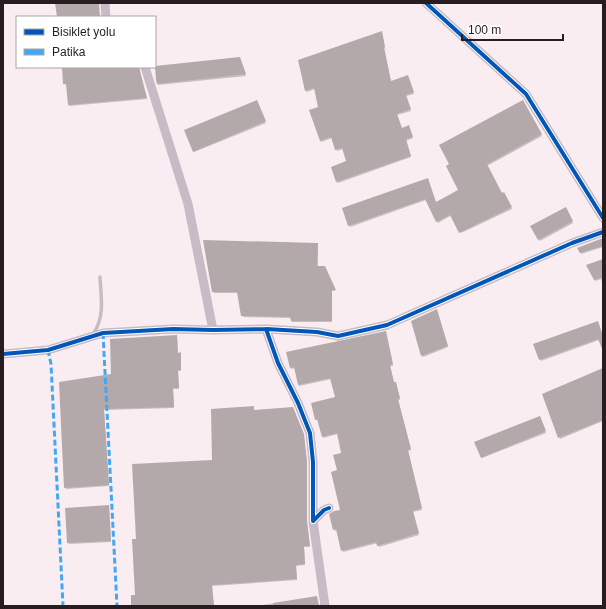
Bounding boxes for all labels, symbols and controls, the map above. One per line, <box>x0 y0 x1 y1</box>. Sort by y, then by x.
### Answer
legend <box>16 16 156 68</box>
scale bar <box>462 16 563 42</box>
text: 100 m <box>468 23 501 37</box>
text: Bisiklet yolu <box>52 25 115 39</box>
text: Patika <box>52 45 86 59</box>

